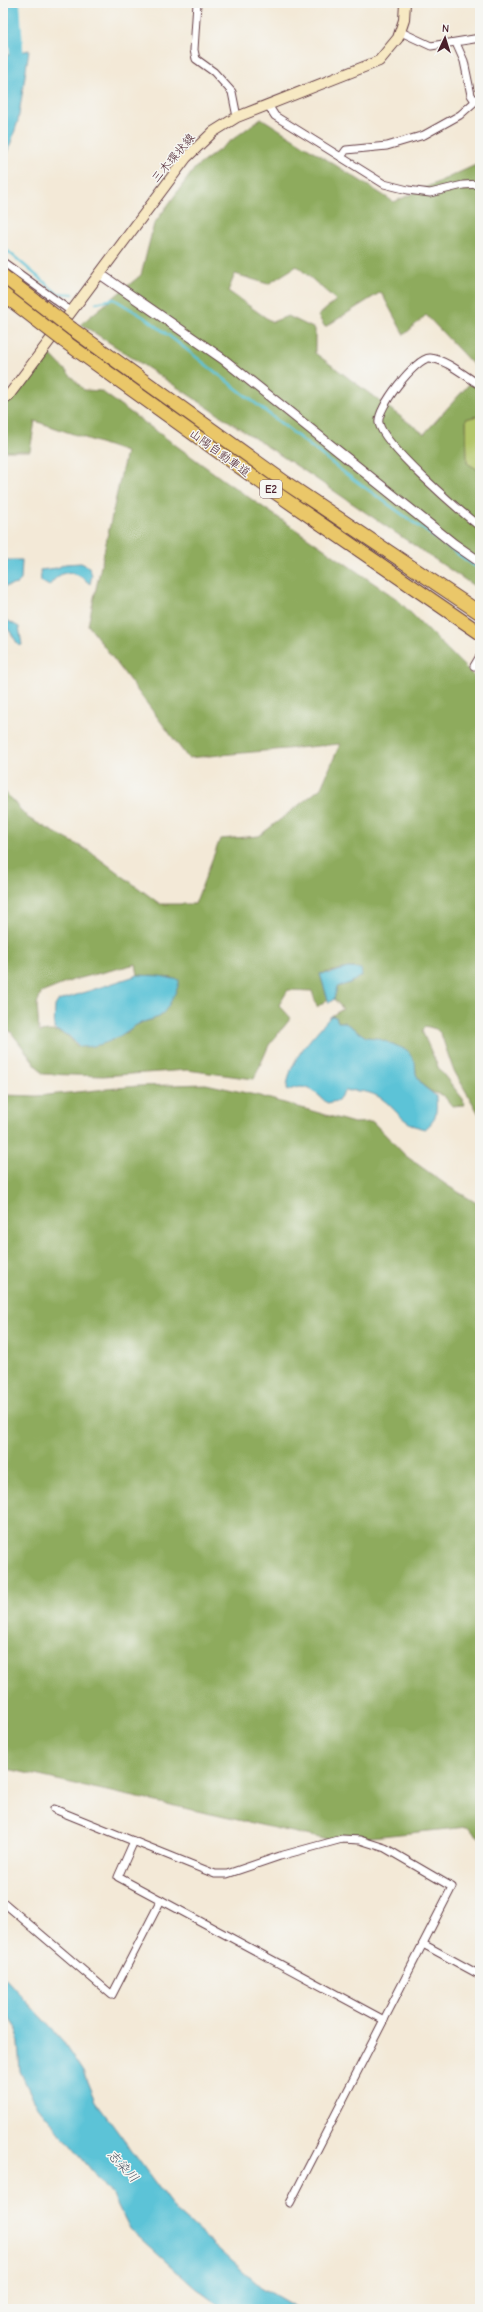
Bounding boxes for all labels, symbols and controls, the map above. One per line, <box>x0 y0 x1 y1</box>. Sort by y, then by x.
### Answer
north arrow <box>425 18 465 58</box>
text: N <box>442 22 450 35</box>
street label: 三木環状線 <box>148 131 198 185</box>
street label: 山陽自動車道 <box>187 426 253 480</box>
road number: E2 <box>260 480 282 498</box>
water label: 志染川 <box>104 2147 142 2185</box>

